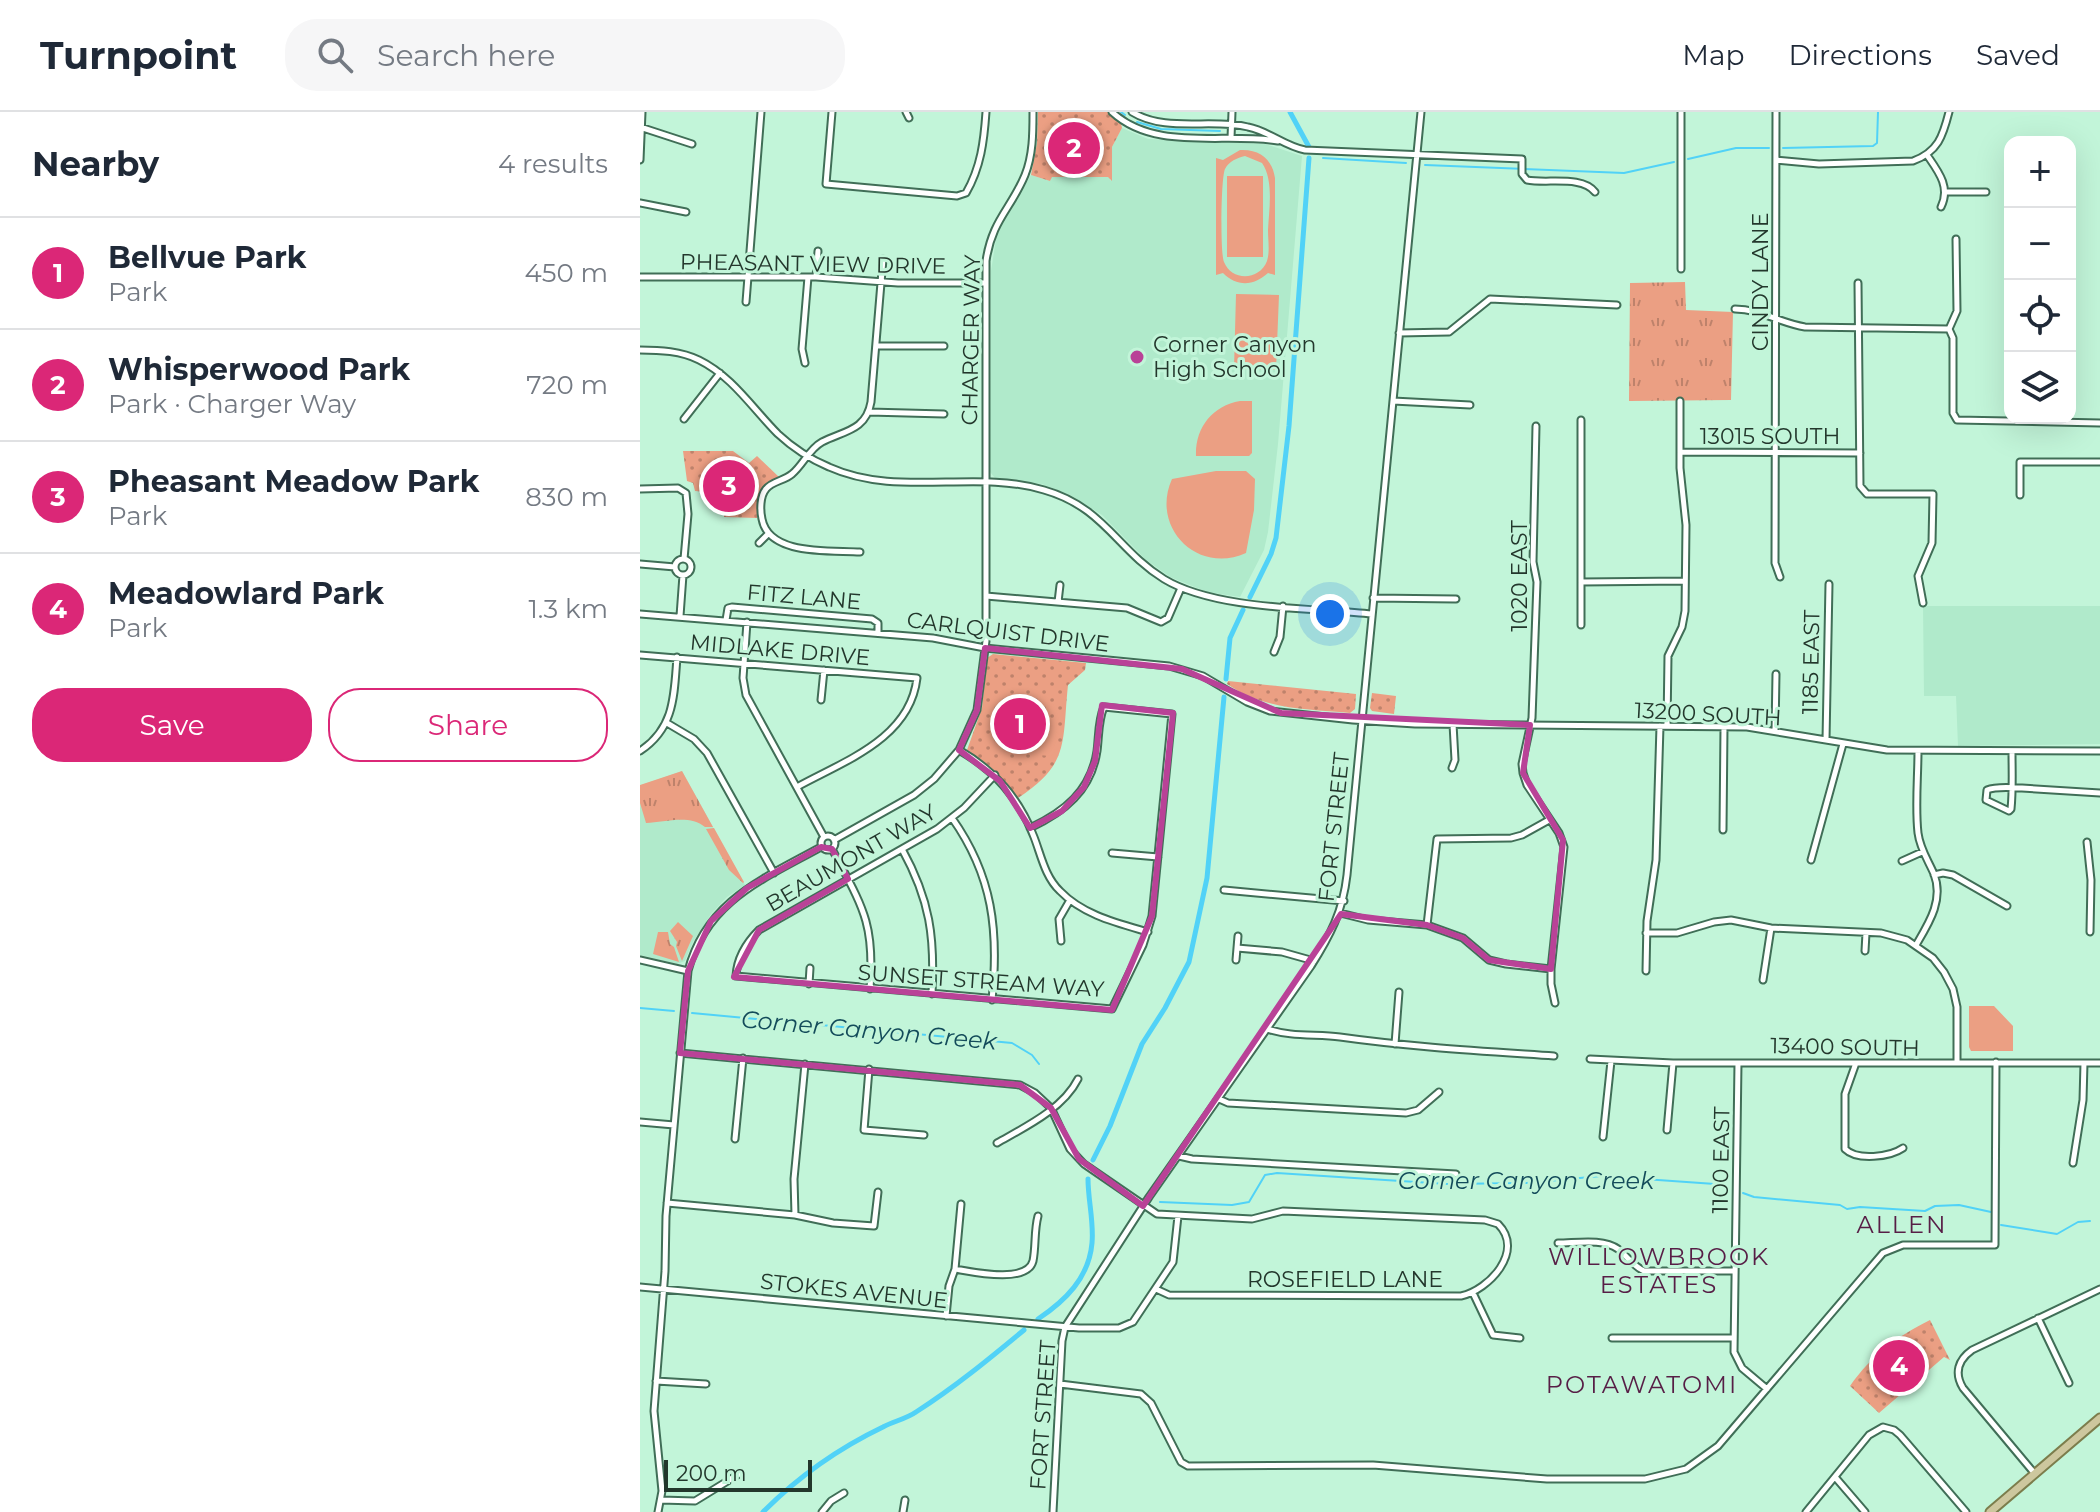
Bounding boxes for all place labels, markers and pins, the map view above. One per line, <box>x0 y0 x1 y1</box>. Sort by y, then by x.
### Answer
pin: 2 <box>1048 118 1100 178</box>
place label: Corner Canyon High School <box>1153 331 1316 383</box>
marker: Corner Canyon High School <box>1128 348 1146 366</box>
pin: 3 <box>703 456 755 516</box>
pin: 1 <box>994 694 1046 754</box>
pin: 4 <box>1873 1336 1925 1396</box>

